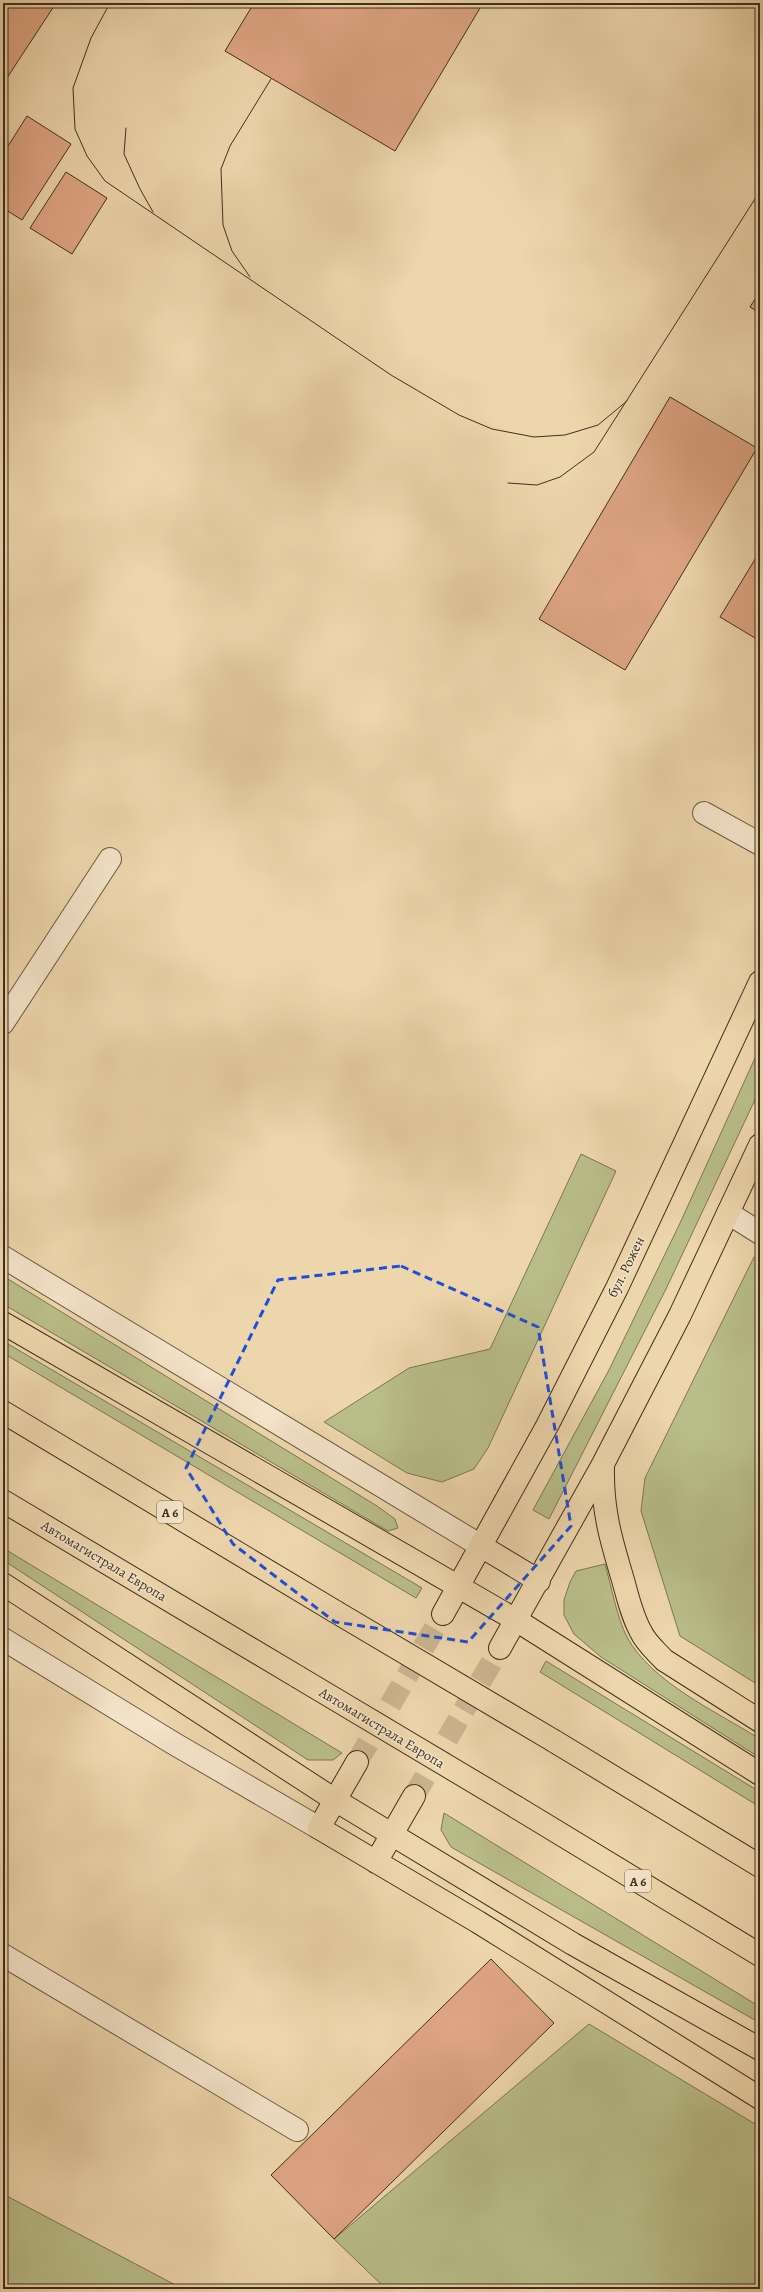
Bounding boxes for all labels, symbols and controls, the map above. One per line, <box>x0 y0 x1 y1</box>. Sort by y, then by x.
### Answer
street label: бул. Рожен <box>603 1233 649 1301</box>
road number: A 6 <box>157 1501 183 1523</box>
street label: Автомагистрала Европа <box>37 1515 171 1606</box>
street label: Автомагистрала Европа <box>315 1682 449 1773</box>
road number: A 6 <box>625 1870 651 1892</box>

